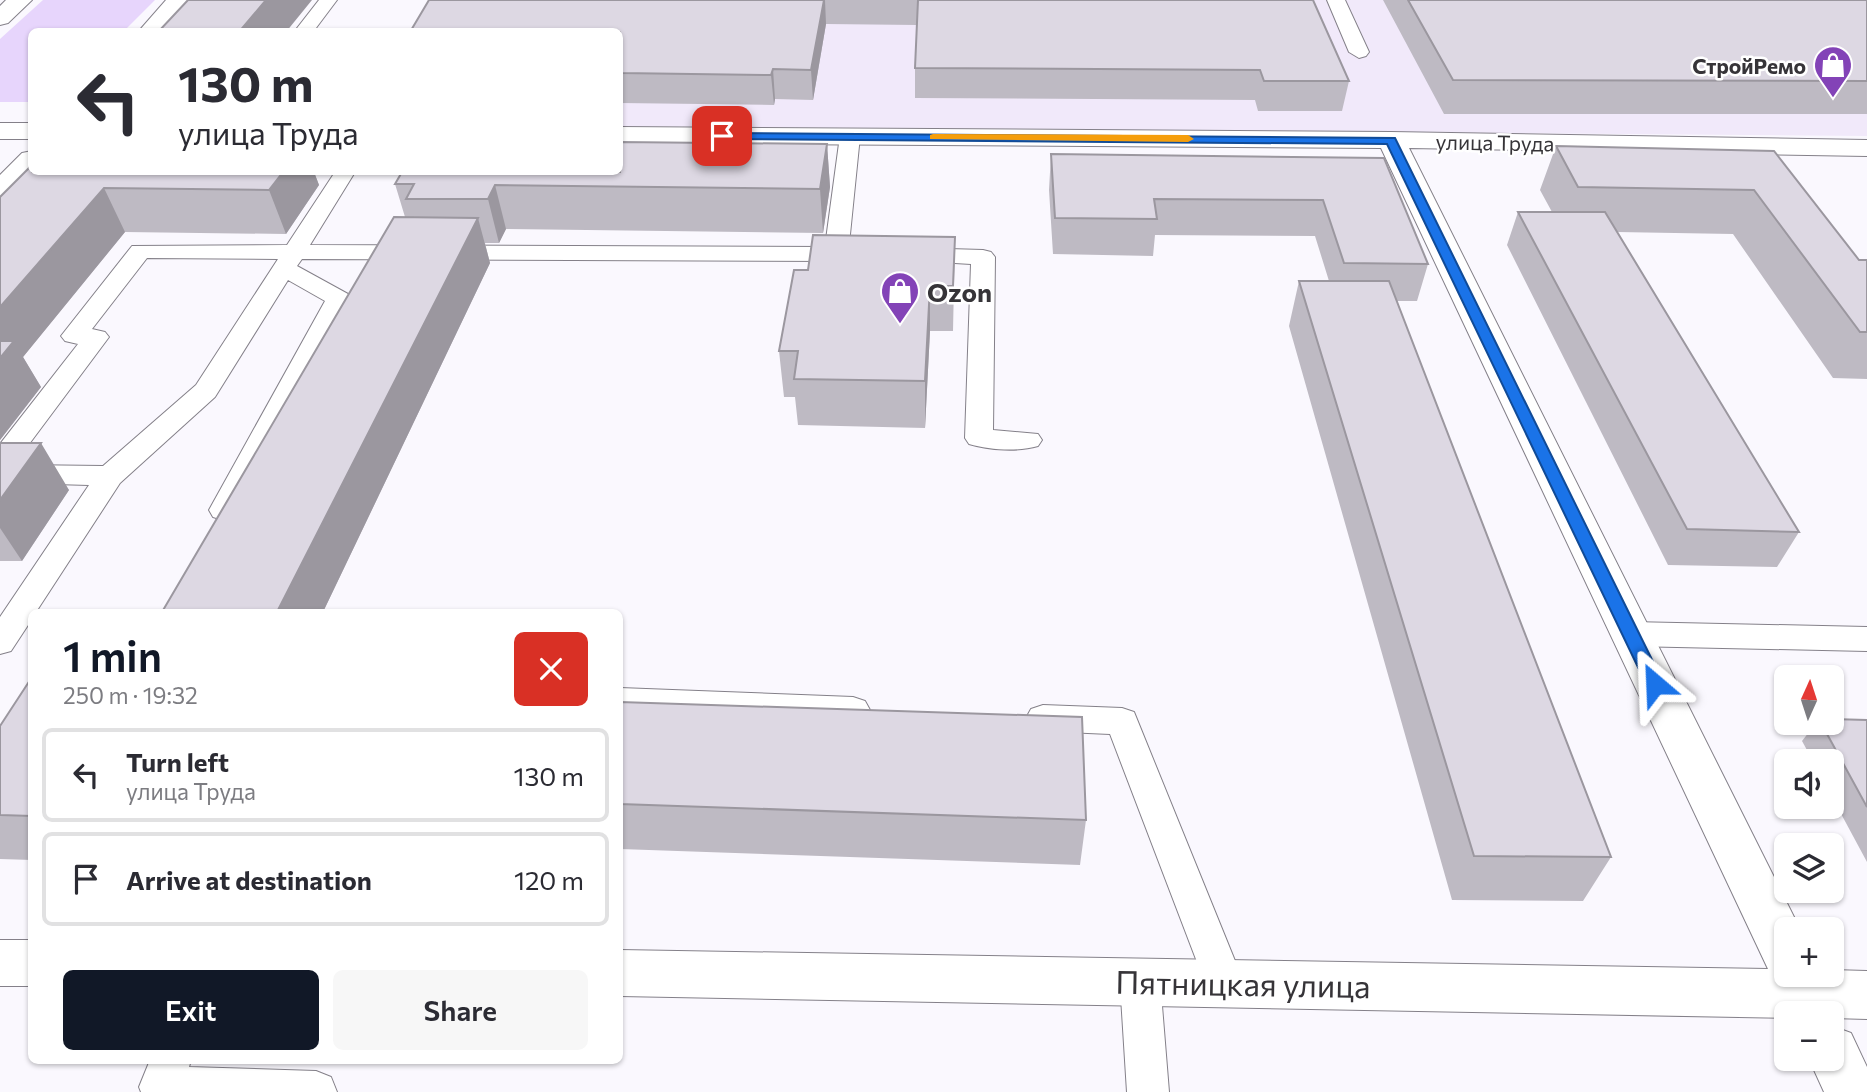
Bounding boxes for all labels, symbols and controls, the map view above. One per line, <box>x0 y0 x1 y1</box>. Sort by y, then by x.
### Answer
shop icon: СтройРемо <box>1812 44 1854 99</box>
text: 130 m <box>178 52 313 112</box>
place label: СтройРемо <box>1692 53 1806 78</box>
icon: left <box>63 56 154 147</box>
pin <box>692 106 752 166</box>
text: улица Труда <box>178 112 359 152</box>
icon: arrive <box>703 117 741 155</box>
street label: улица Труда <box>1436 128 1554 156</box>
shop icon: Ozon <box>879 270 921 325</box>
place label: Ozon <box>927 276 992 307</box>
text: 1 min <box>63 629 162 681</box>
button: close <box>514 632 588 706</box>
position arrow <box>1618 647 1692 721</box>
north arrow <box>1774 665 1844 735</box>
map controls <box>1774 665 1844 1071</box>
text: 250 m · 19:32 <box>63 681 198 709</box>
text: Turn left <box>126 746 229 777</box>
button: sound <box>1774 749 1844 819</box>
icon: left <box>67 756 105 794</box>
text: 130 m <box>513 760 584 791</box>
text: улица Труда <box>126 777 256 805</box>
button: layers <box>1774 833 1844 903</box>
icon: arrive <box>67 860 105 898</box>
text: Arrive at destination <box>126 864 372 895</box>
text: 120 m <box>514 864 584 895</box>
button: + <box>1774 917 1844 987</box>
street label: Пятницкая улица <box>1115 961 1371 1005</box>
button: Exit <box>63 970 319 1050</box>
button: Share <box>333 970 588 1050</box>
button: − <box>1774 1001 1844 1071</box>

